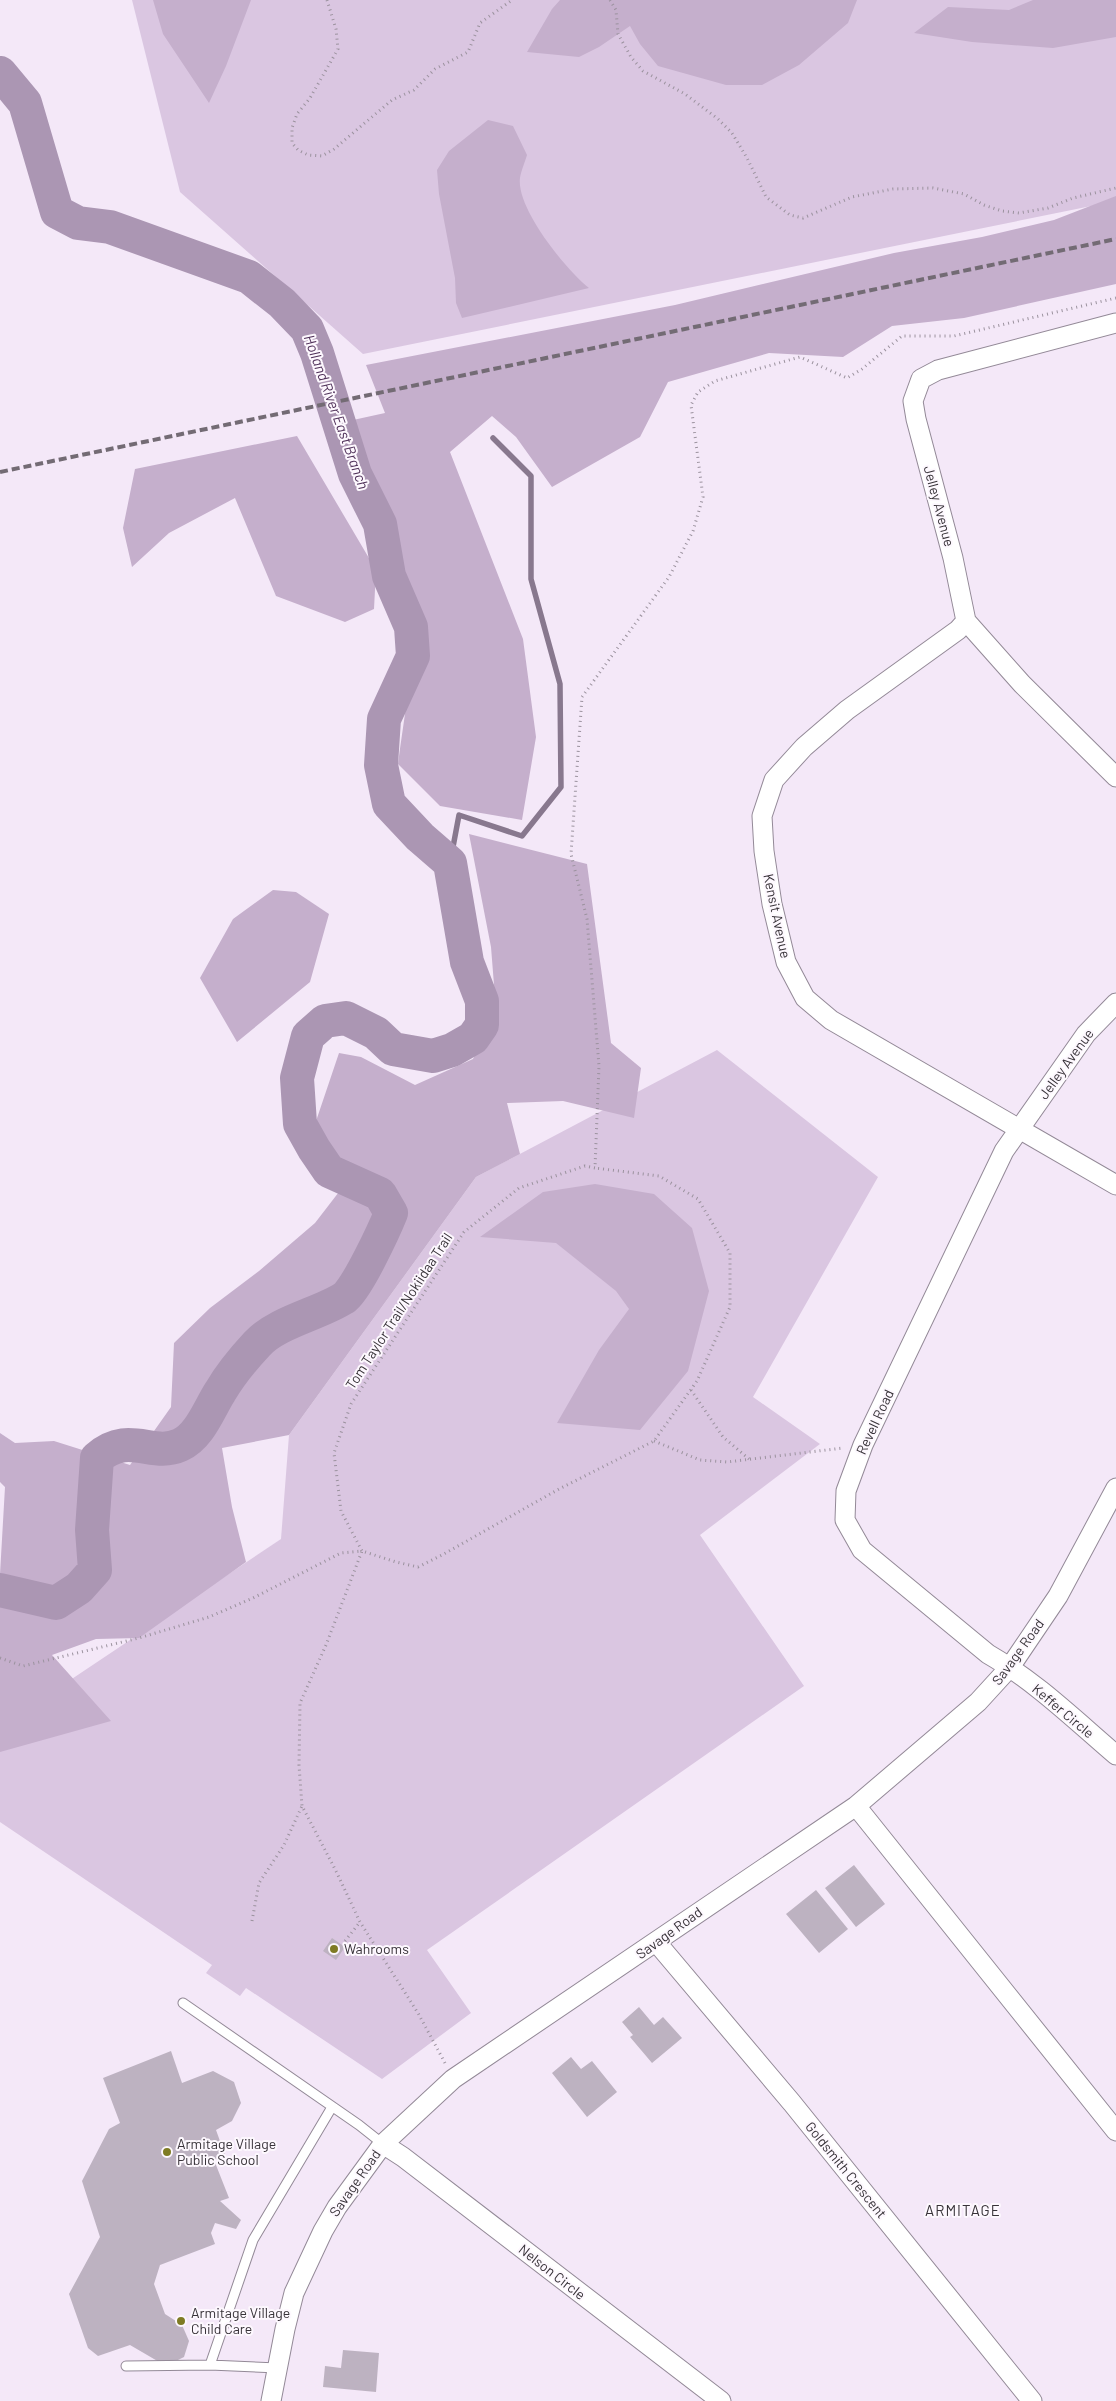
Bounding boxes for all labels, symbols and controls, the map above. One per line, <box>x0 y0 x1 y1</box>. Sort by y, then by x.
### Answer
water label: Holland River East Branch <box>301 332 373 492</box>
street label: Jelley Avenue <box>921 464 958 548</box>
street label: Kensit Avenue <box>760 872 795 960</box>
street label: Jelley Avenue <box>1034 1025 1097 1102</box>
street label: Tom Taylor Trail/Nokiidaa Trail <box>342 1229 456 1392</box>
street label: Revell Road <box>852 1387 897 1457</box>
street label: Savage Road <box>988 1615 1047 1688</box>
street label: Keffer Circle <box>1029 1680 1098 1741</box>
street label: Savage Road <box>632 1903 705 1962</box>
place label: Wahrooms <box>344 1940 409 1957</box>
marker: Wahrooms <box>328 1943 340 1955</box>
street label: Goldsmith Crescent <box>802 2118 891 2221</box>
place label: Armitage Village Public School <box>177 2135 276 2168</box>
marker: Armitage Village Public School <box>161 2146 173 2158</box>
street label: Savage Road <box>325 2146 384 2219</box>
district label: ARMITAGE <box>925 2201 1001 2219</box>
street label: Nelson Circle <box>516 2240 589 2303</box>
place label: Armitage Village Child Care <box>191 2304 290 2337</box>
marker: Armitage Village Child Care <box>175 2315 187 2327</box>

